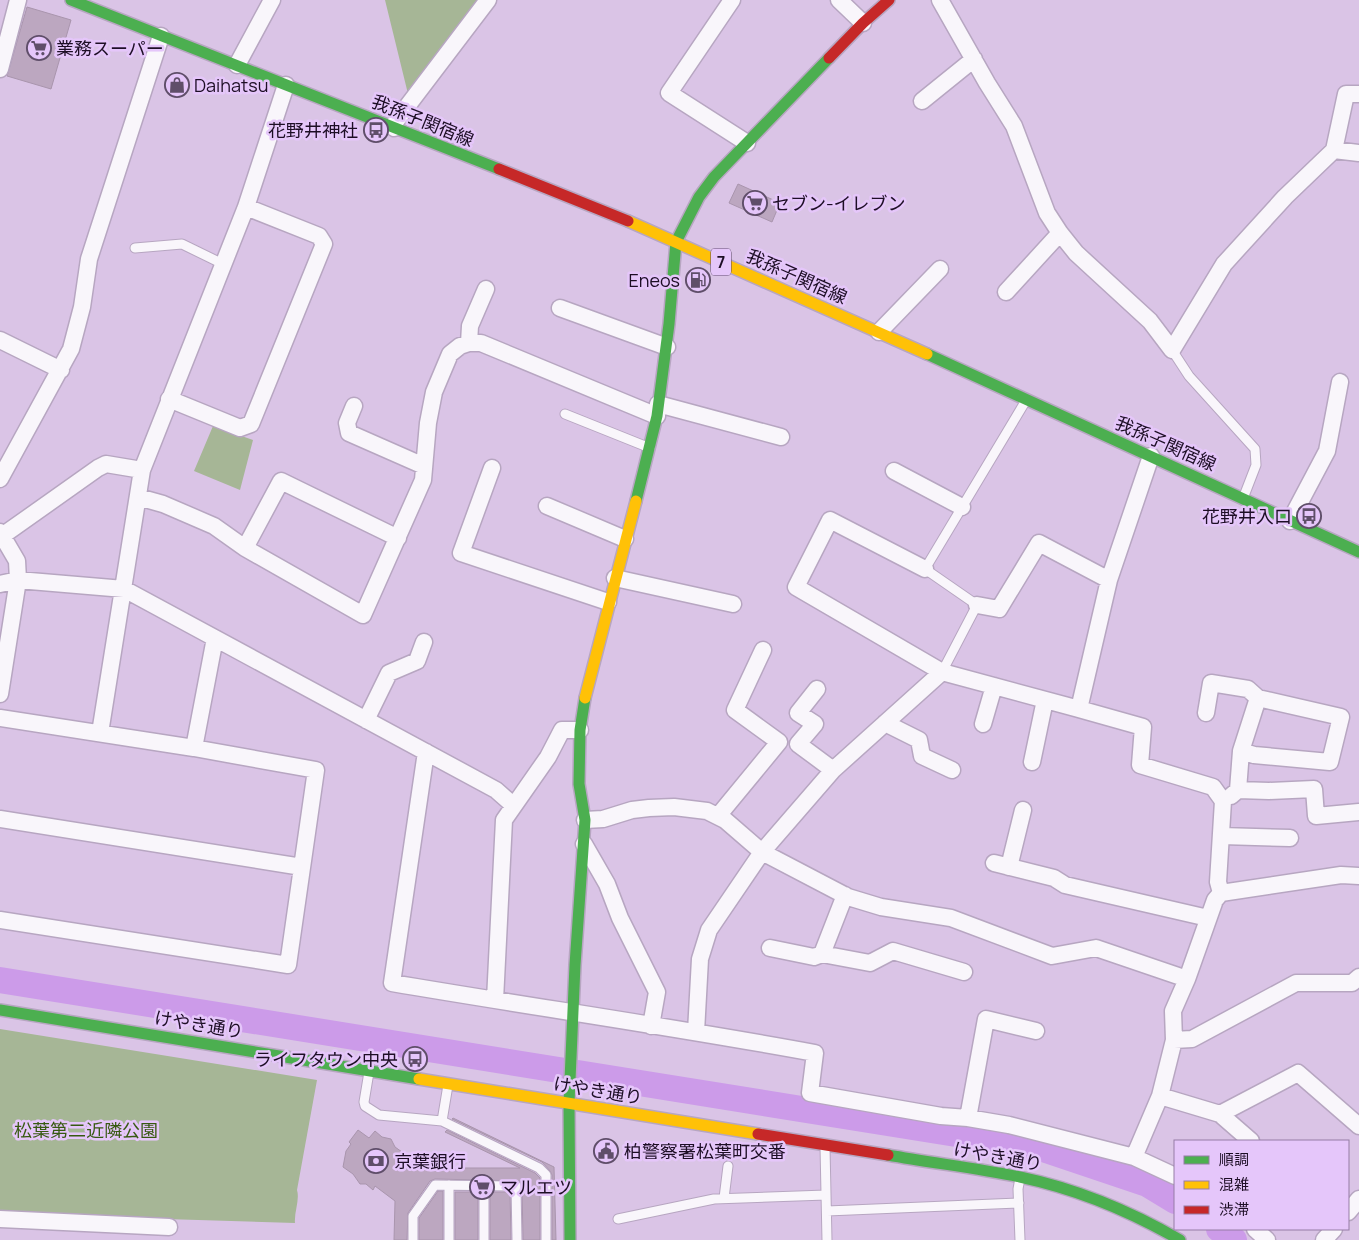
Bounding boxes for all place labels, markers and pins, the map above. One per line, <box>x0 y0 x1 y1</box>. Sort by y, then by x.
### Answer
supermarket icon: 業務スーパー <box>26 35 52 61</box>
place label: 業務スーパー <box>56 36 164 60</box>
shop icon: Daihatsu <box>164 72 190 98</box>
place label: Daihatsu <box>194 73 268 97</box>
bus stop icon: 花野井神社 <box>363 117 389 143</box>
place label: 花野井神社 <box>268 118 358 142</box>
supermarket icon: セブン-イレブン <box>742 190 768 216</box>
place label: セブン-イレブン <box>772 191 906 215</box>
fuel station icon: Eneos <box>685 267 711 293</box>
place label: Eneos <box>629 268 680 292</box>
bus stop icon: 花野井入口 <box>1296 503 1322 529</box>
place label: 花野井入口 <box>1202 504 1292 528</box>
bus stop icon: ライフタウン中央 <box>402 1046 428 1072</box>
place label: ライフタウン中央 <box>254 1047 398 1071</box>
public building icon: 柏警察署松葉町交番 <box>593 1138 619 1164</box>
place label: 柏警察署松葉町交番 <box>624 1139 786 1163</box>
bank icon: 京葉銀行 <box>363 1148 389 1174</box>
place label: 京葉銀行 <box>394 1149 466 1173</box>
supermarket icon: マルエツ <box>469 1174 495 1200</box>
place label: マルエツ <box>500 1175 572 1199</box>

